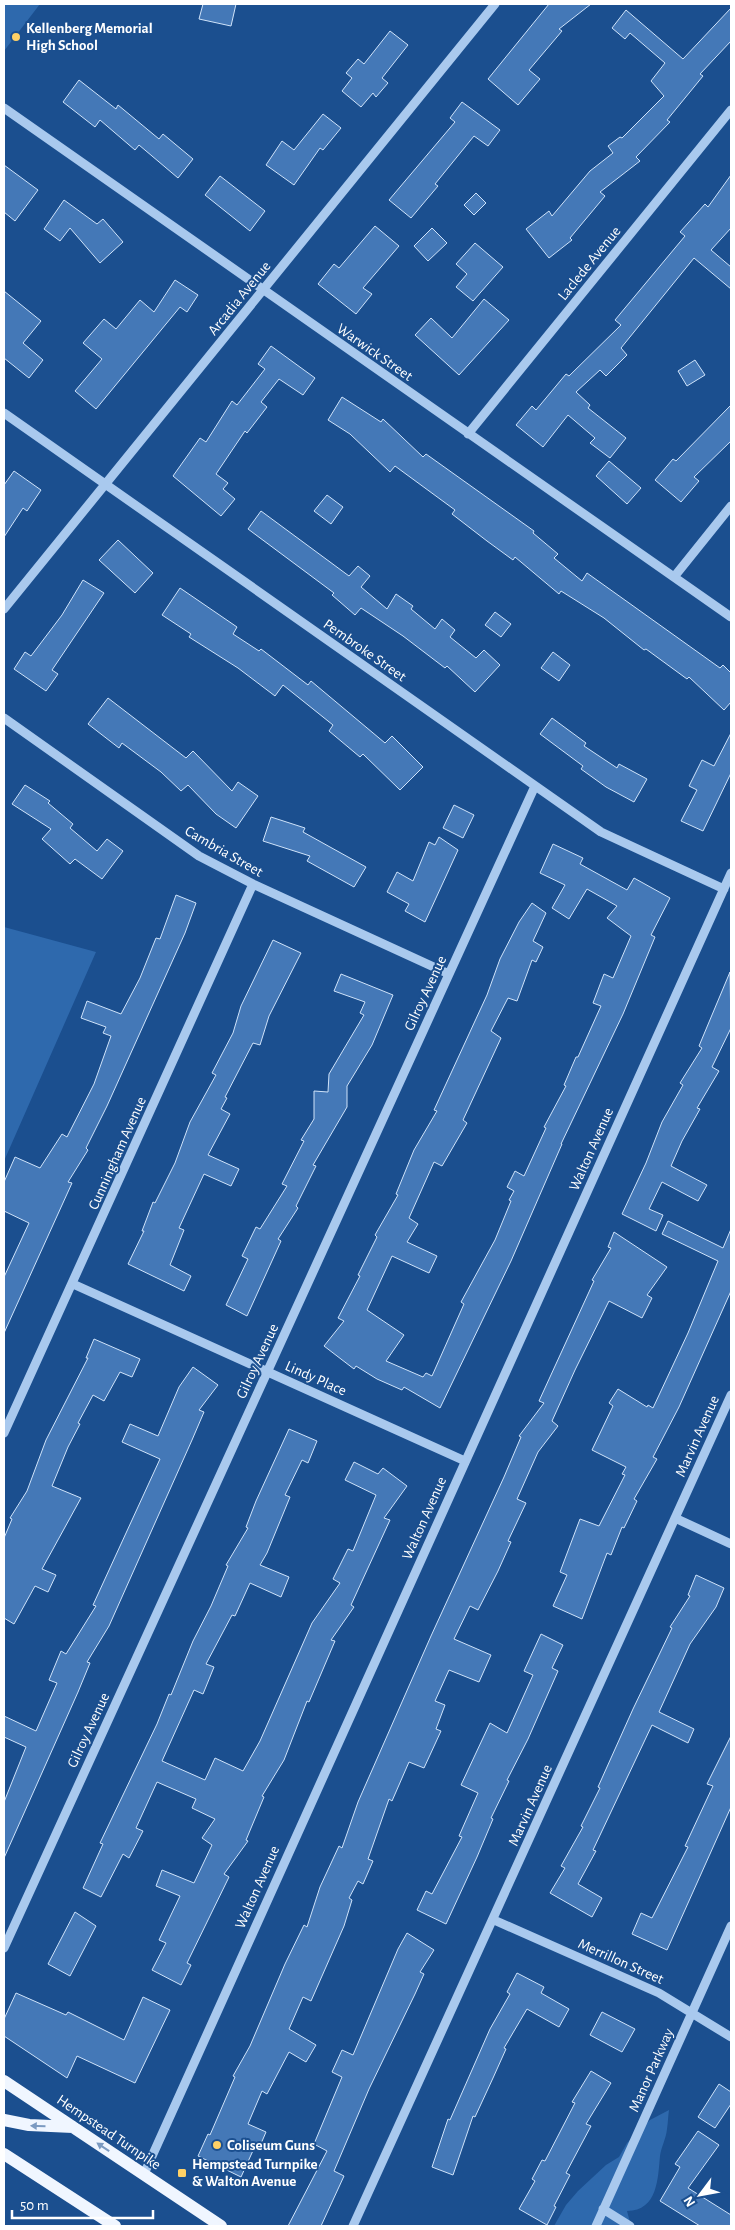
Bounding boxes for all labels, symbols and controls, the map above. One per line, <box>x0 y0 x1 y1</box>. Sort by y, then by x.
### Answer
place label: Kellenberg Memorial High School <box>26 21 153 53</box>
marker: Kellenberg Memorial High School <box>10 31 22 43</box>
street label: Laclede Avenue <box>555 223 624 303</box>
street label: Arcadia Avenue <box>205 258 274 338</box>
street label: Warwick Street <box>334 321 415 384</box>
street label: Pembroke Street <box>321 616 409 685</box>
street label: Cambria Street <box>182 823 265 880</box>
street label: Gilroy Avenue <box>402 953 449 1033</box>
street label: Cunningham Avenue <box>86 1094 149 1212</box>
street label: Walton Avenue <box>567 1105 616 1193</box>
street label: Gilroy Avenue <box>234 1321 281 1401</box>
street label: Lindy Place <box>283 1358 349 1399</box>
street label: Marvin Avenue <box>673 1393 722 1479</box>
street label: Walton Avenue <box>400 1474 449 1562</box>
street label: Gilroy Avenue <box>65 1690 112 1770</box>
street label: Marvin Avenue <box>506 1762 555 1848</box>
street label: Walton Avenue <box>233 1843 282 1931</box>
street label: Merrillon Street <box>576 1936 666 1987</box>
street label: Manor Parkway <box>626 2026 677 2114</box>
street label: Hempstead Turnpike <box>54 2092 163 2173</box>
one-way arrow <box>30 2121 46 2129</box>
place label: Coliseum Guns <box>227 2138 315 2153</box>
marker: Coliseum Guns <box>211 2139 223 2151</box>
one-way arrow <box>96 2142 110 2152</box>
place label: Hempstead Turnpike & Walton Avenue <box>192 2157 318 2189</box>
marker: Hempstead Turnpike & Walton Avenue <box>176 2167 188 2179</box>
north arrow <box>675 2170 725 2220</box>
scale bar <box>12 2188 154 2220</box>
text: N <box>681 2194 698 2209</box>
text: 50 m <box>20 2198 49 2213</box>

